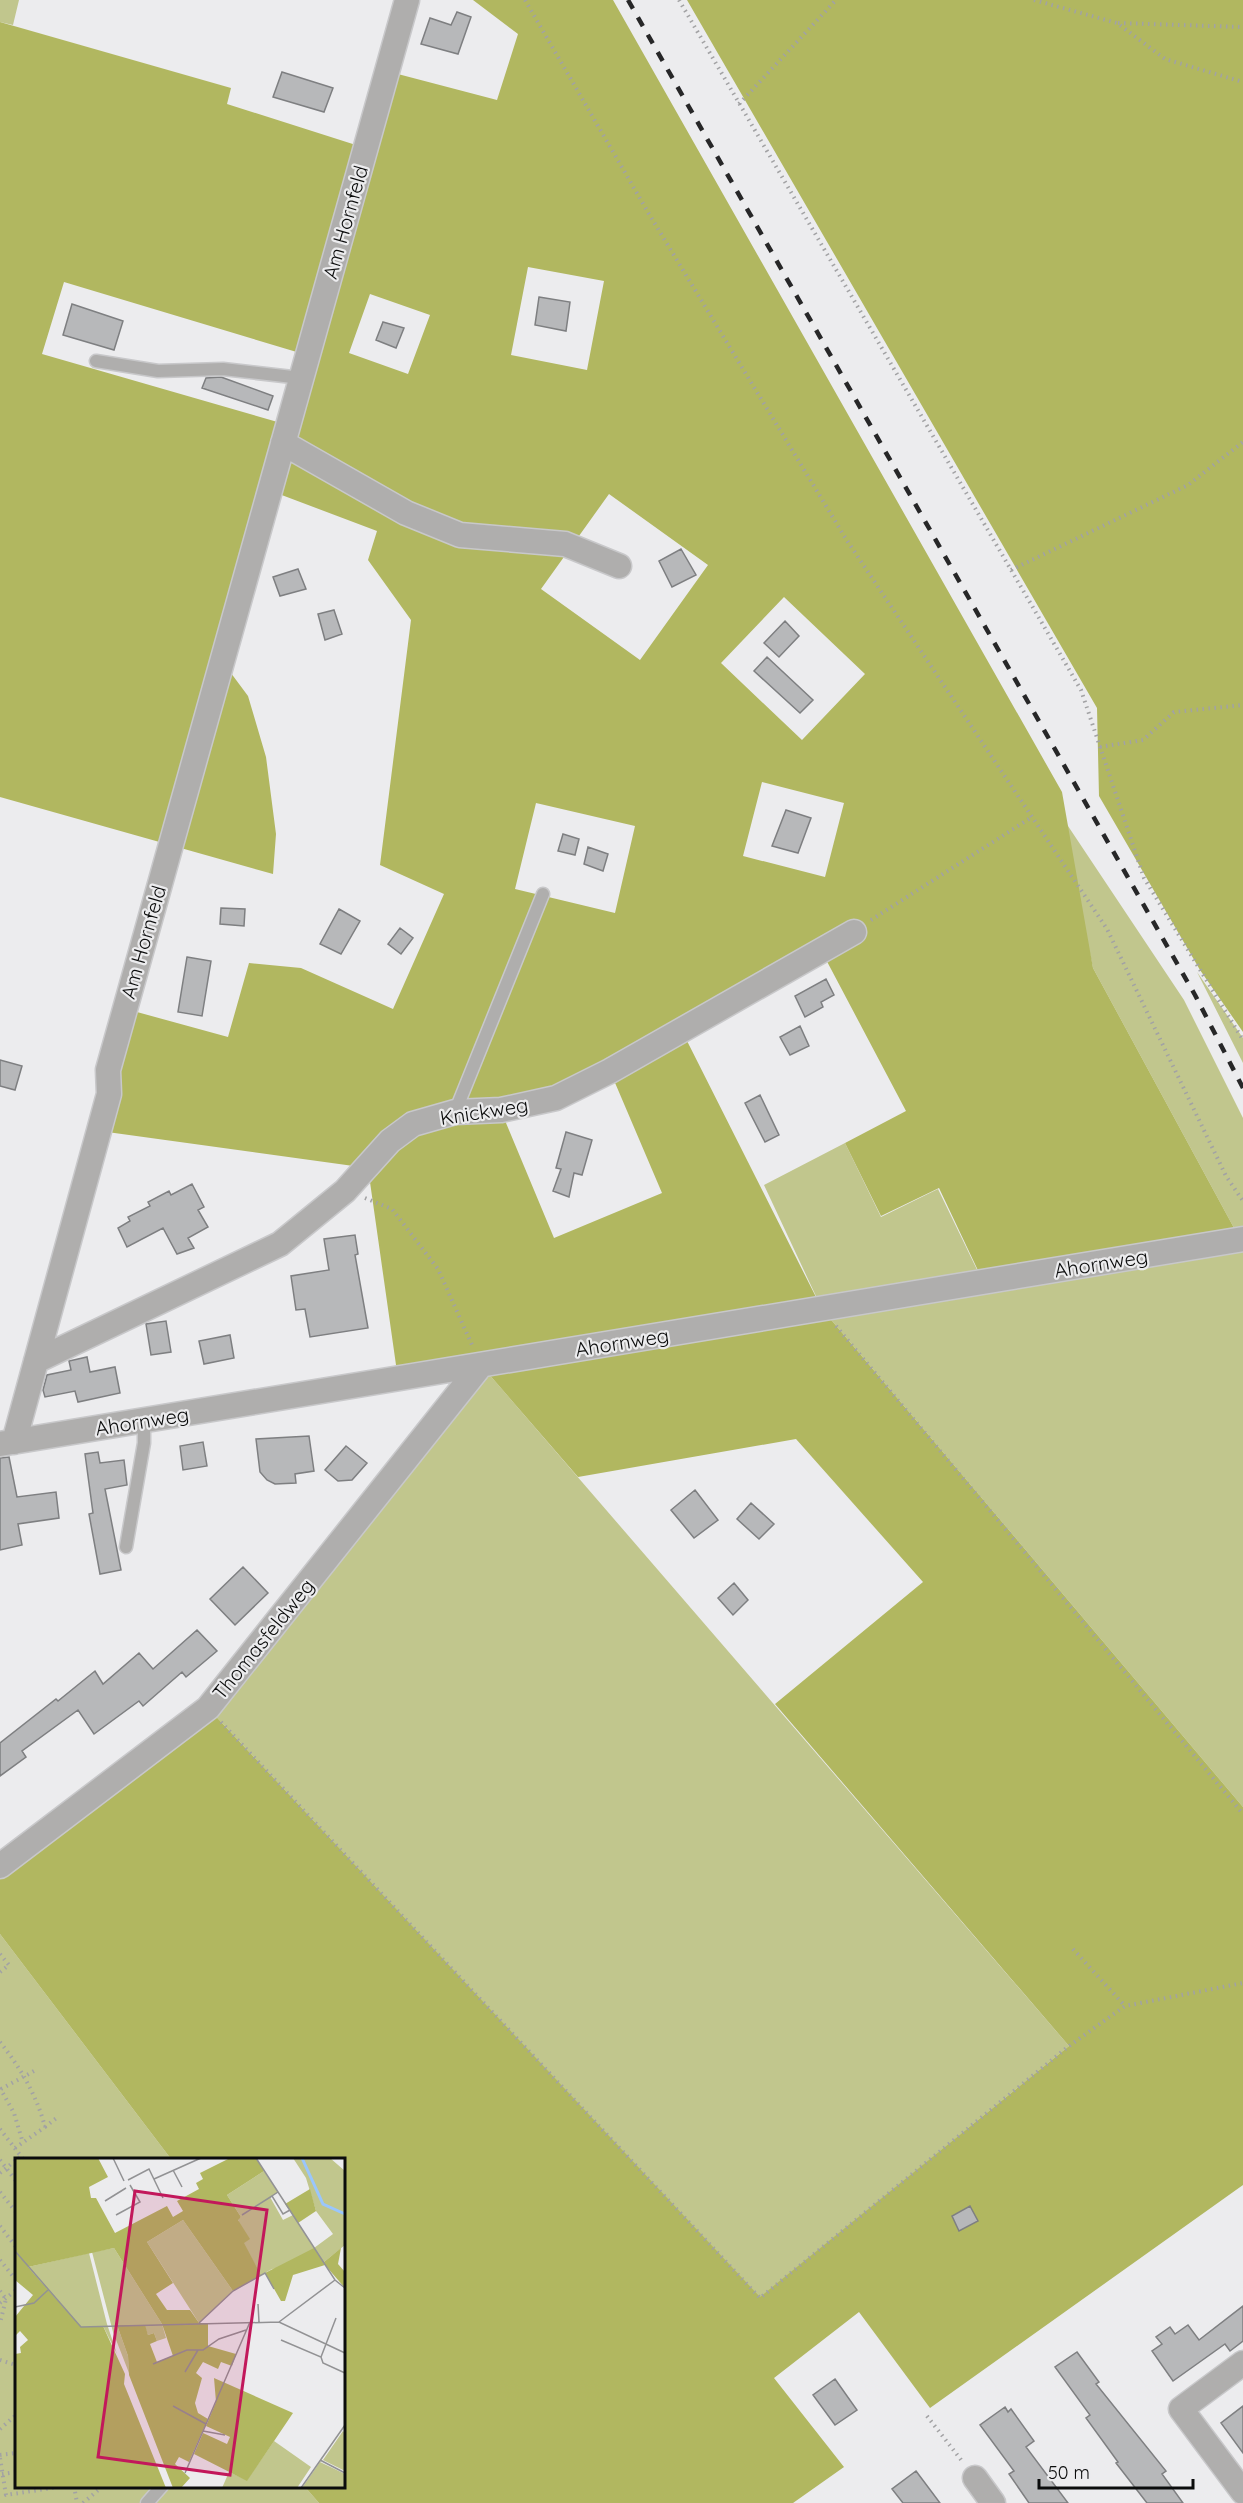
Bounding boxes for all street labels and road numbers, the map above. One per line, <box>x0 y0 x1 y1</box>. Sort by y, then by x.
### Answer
street label: Am Hornfeld <box>317 162 373 282</box>
street label: Am Hornfeld <box>115 882 171 1002</box>
street label: Knickweg <box>438 1092 530 1130</box>
street label: Ahornweg <box>1052 1243 1150 1283</box>
street label: Ahornweg <box>573 1322 671 1362</box>
street label: Ahornweg <box>93 1401 191 1441</box>
street label: Thomasfeldweg <box>207 1574 319 1704</box>

